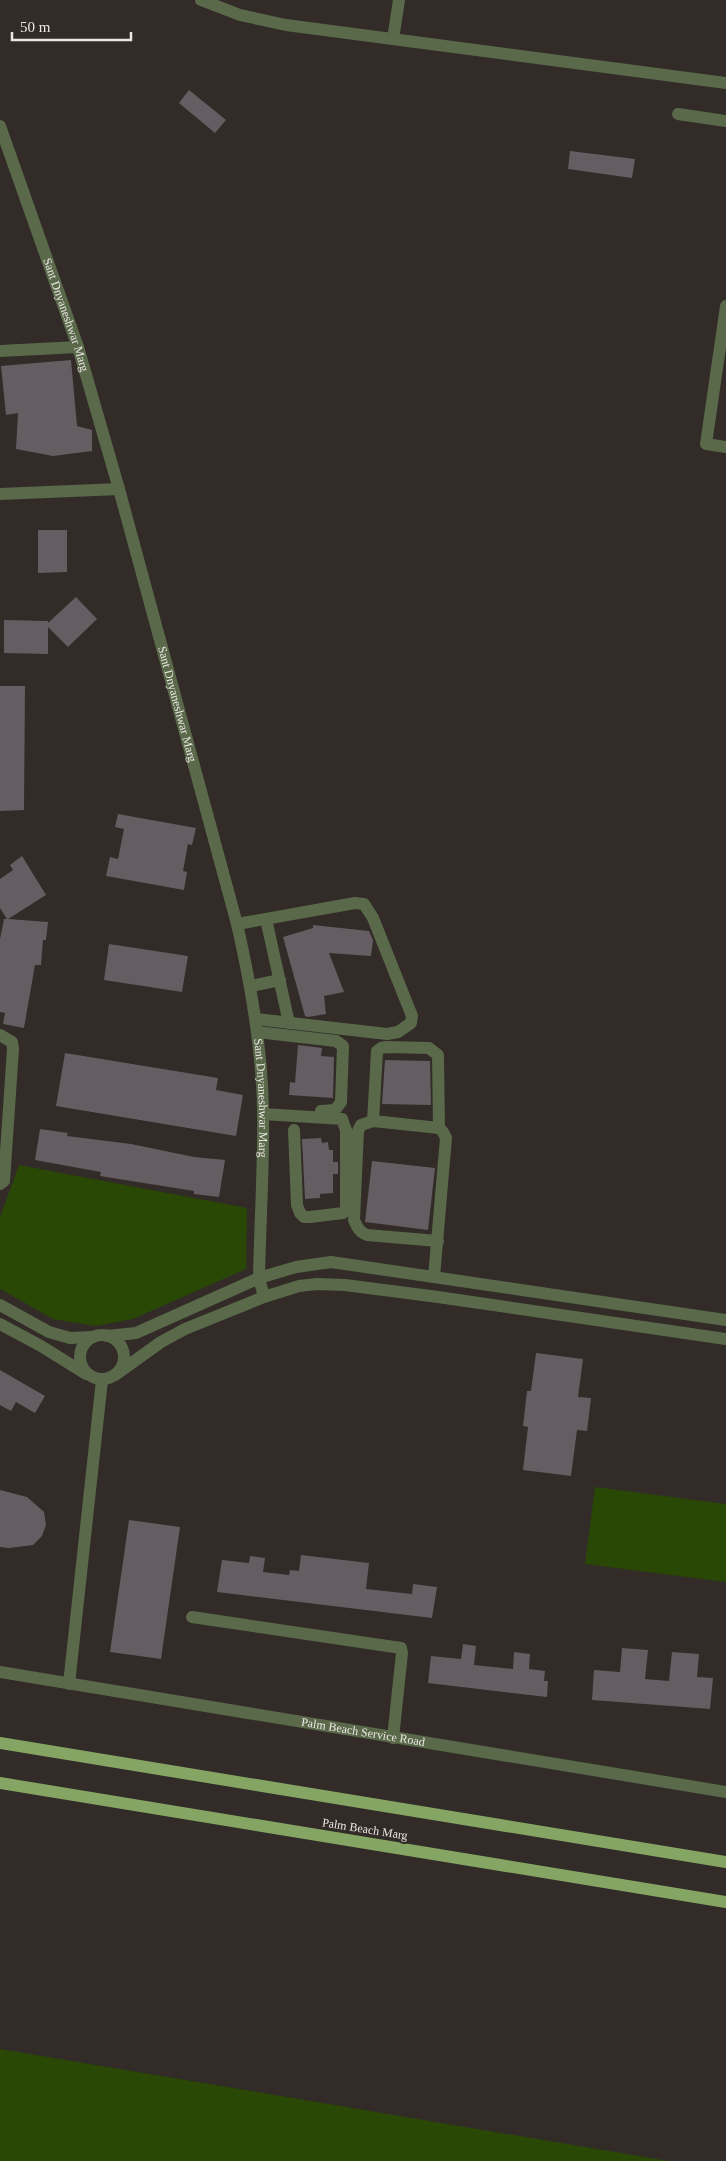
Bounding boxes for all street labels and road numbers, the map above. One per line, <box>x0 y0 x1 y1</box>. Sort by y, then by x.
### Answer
street label: Sant Dnyaneshwar Marg <box>40 256 92 373</box>
street label: Sant Dnyaneshwar Marg <box>155 645 200 763</box>
street label: Sant Dnyaneshwar Marg <box>251 1038 270 1158</box>
street label: Palm Beach Service Road <box>300 1715 426 1749</box>
street label: Palm Beach Marg <box>321 1815 409 1843</box>

